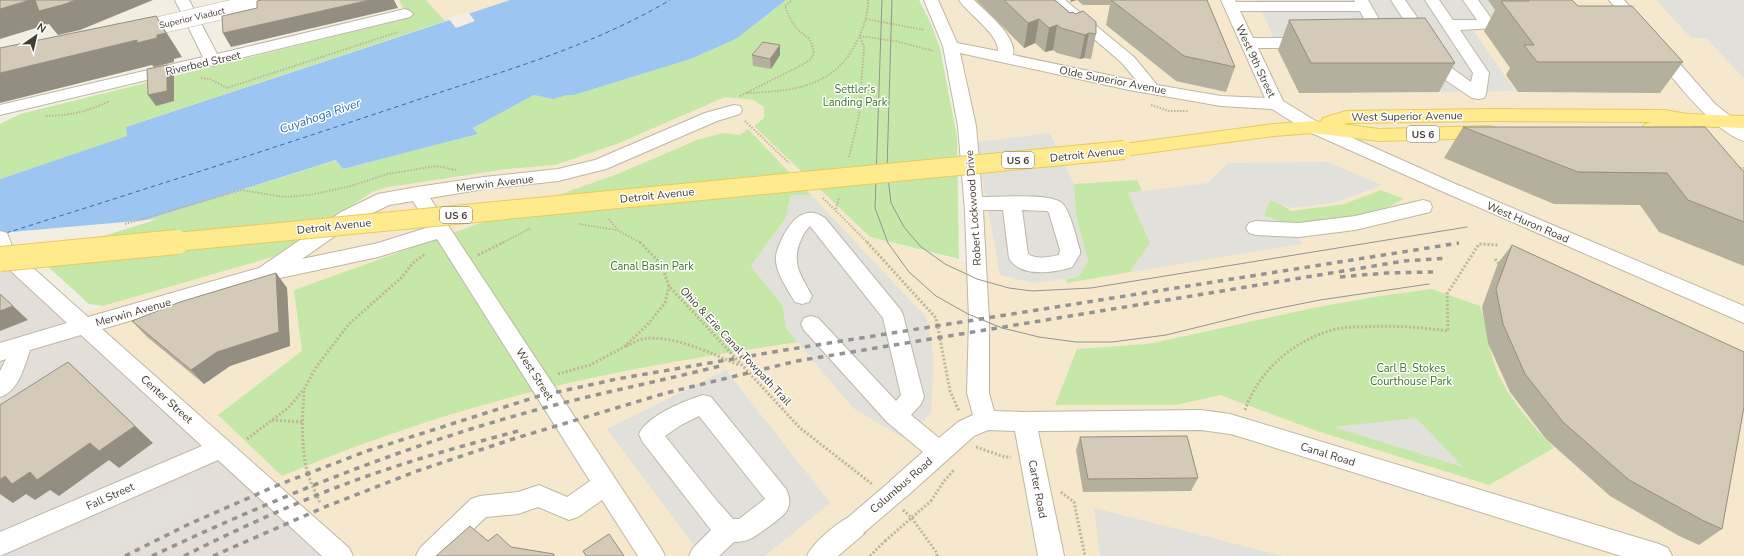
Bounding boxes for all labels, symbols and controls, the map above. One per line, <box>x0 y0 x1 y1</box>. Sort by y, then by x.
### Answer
street label: Superior Viaduct <box>158 4 227 31</box>
north arrow <box>16 16 56 56</box>
text: N <box>34 20 49 37</box>
street label: West 9th Street <box>1232 22 1279 100</box>
street label: Riverbed Street <box>164 48 242 79</box>
street label: Olde Superior Avenue <box>1058 63 1168 98</box>
park label: Settler's Landing Park <box>823 82 888 110</box>
water label: Cuyahoga River <box>277 94 363 137</box>
street label: West Superior Avenue <box>1351 108 1463 125</box>
road number: US 6 <box>1407 126 1439 142</box>
street label: Detroit Avenue <box>1049 143 1125 166</box>
street label: Robert Lockwood Drive <box>962 150 985 266</box>
road number: US 6 <box>1002 152 1034 168</box>
street label: Merwin Avenue <box>456 171 535 196</box>
street label: Detroit Avenue <box>619 184 695 207</box>
street label: West Huron Road <box>1484 198 1571 247</box>
road number: US 6 <box>440 207 472 223</box>
street label: Detroit Avenue <box>296 215 372 238</box>
park label: Canal Basin Park <box>610 259 694 274</box>
street label: Ohio & Erie Canal Towpath Trail <box>677 284 795 409</box>
street label: Merwin Avenue <box>94 295 173 330</box>
street label: West Street <box>512 345 557 403</box>
park label: Carl B. Stokes Courthouse Park <box>1370 361 1452 389</box>
street label: Center Street <box>137 372 196 427</box>
street label: Canal Road <box>1298 439 1357 470</box>
street label: Columbus Road <box>867 454 936 517</box>
street label: Carter Road <box>1024 459 1051 520</box>
street label: Fall Street <box>84 479 137 514</box>

